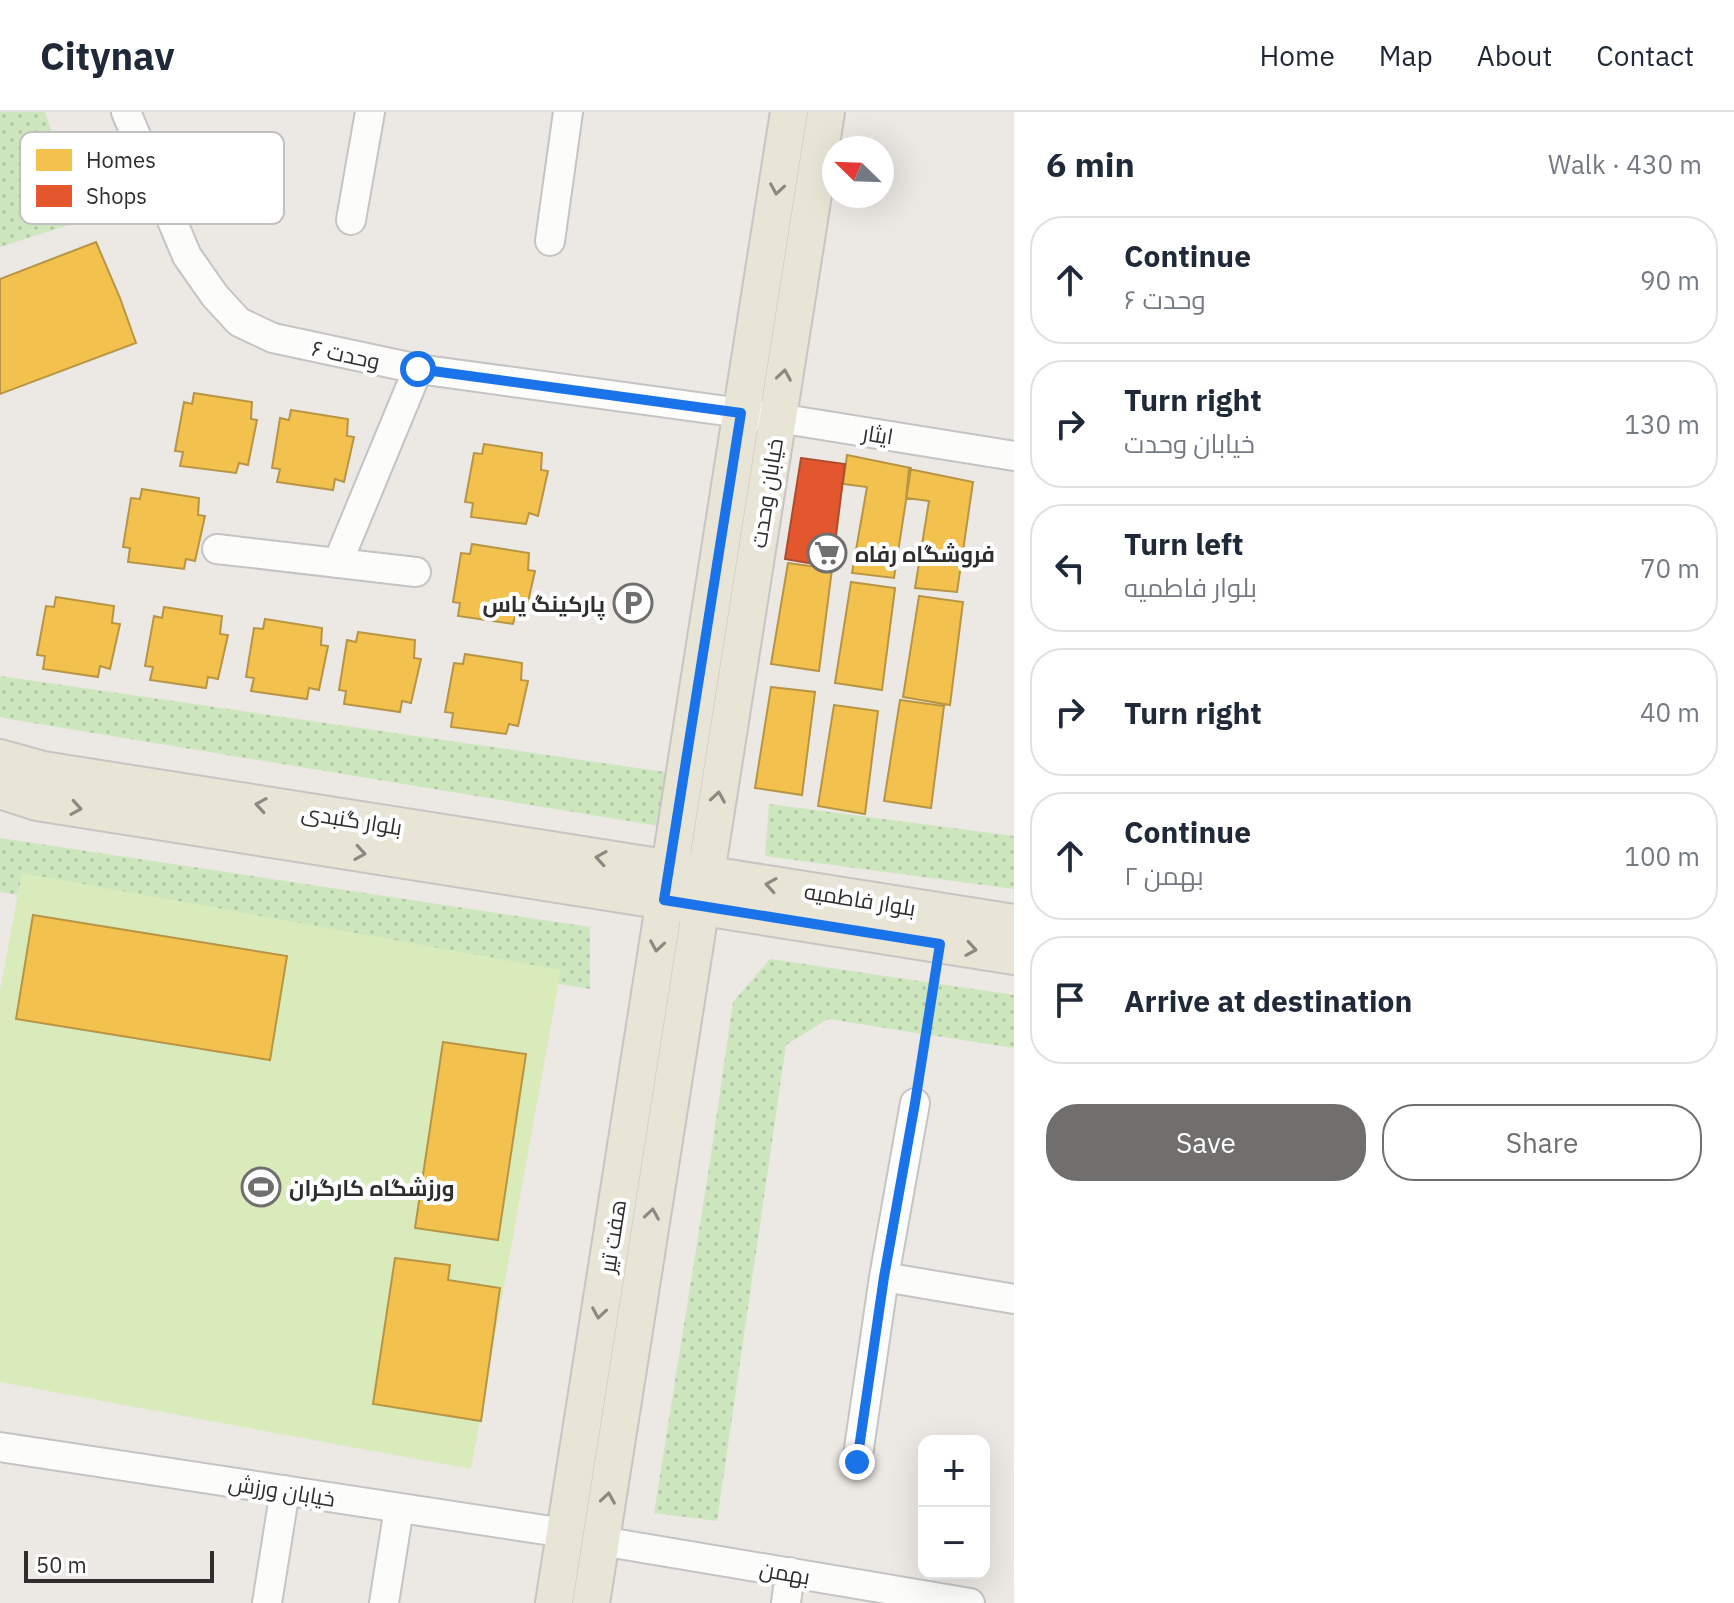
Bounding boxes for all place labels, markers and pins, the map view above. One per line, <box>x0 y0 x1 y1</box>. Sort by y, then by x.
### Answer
supermarket icon: فروشگاه رفاه <box>806 532 848 574</box>
place label: فروشگاه رفاه <box>855 539 995 568</box>
parking icon: پارکینگ یاس <box>612 582 654 624</box>
place label: پارکینگ یاس <box>482 589 605 620</box>
sports icon: ورزشگاه کارگران <box>240 1166 282 1208</box>
place label: ورزشگاه کارگران <box>289 1173 454 1202</box>

